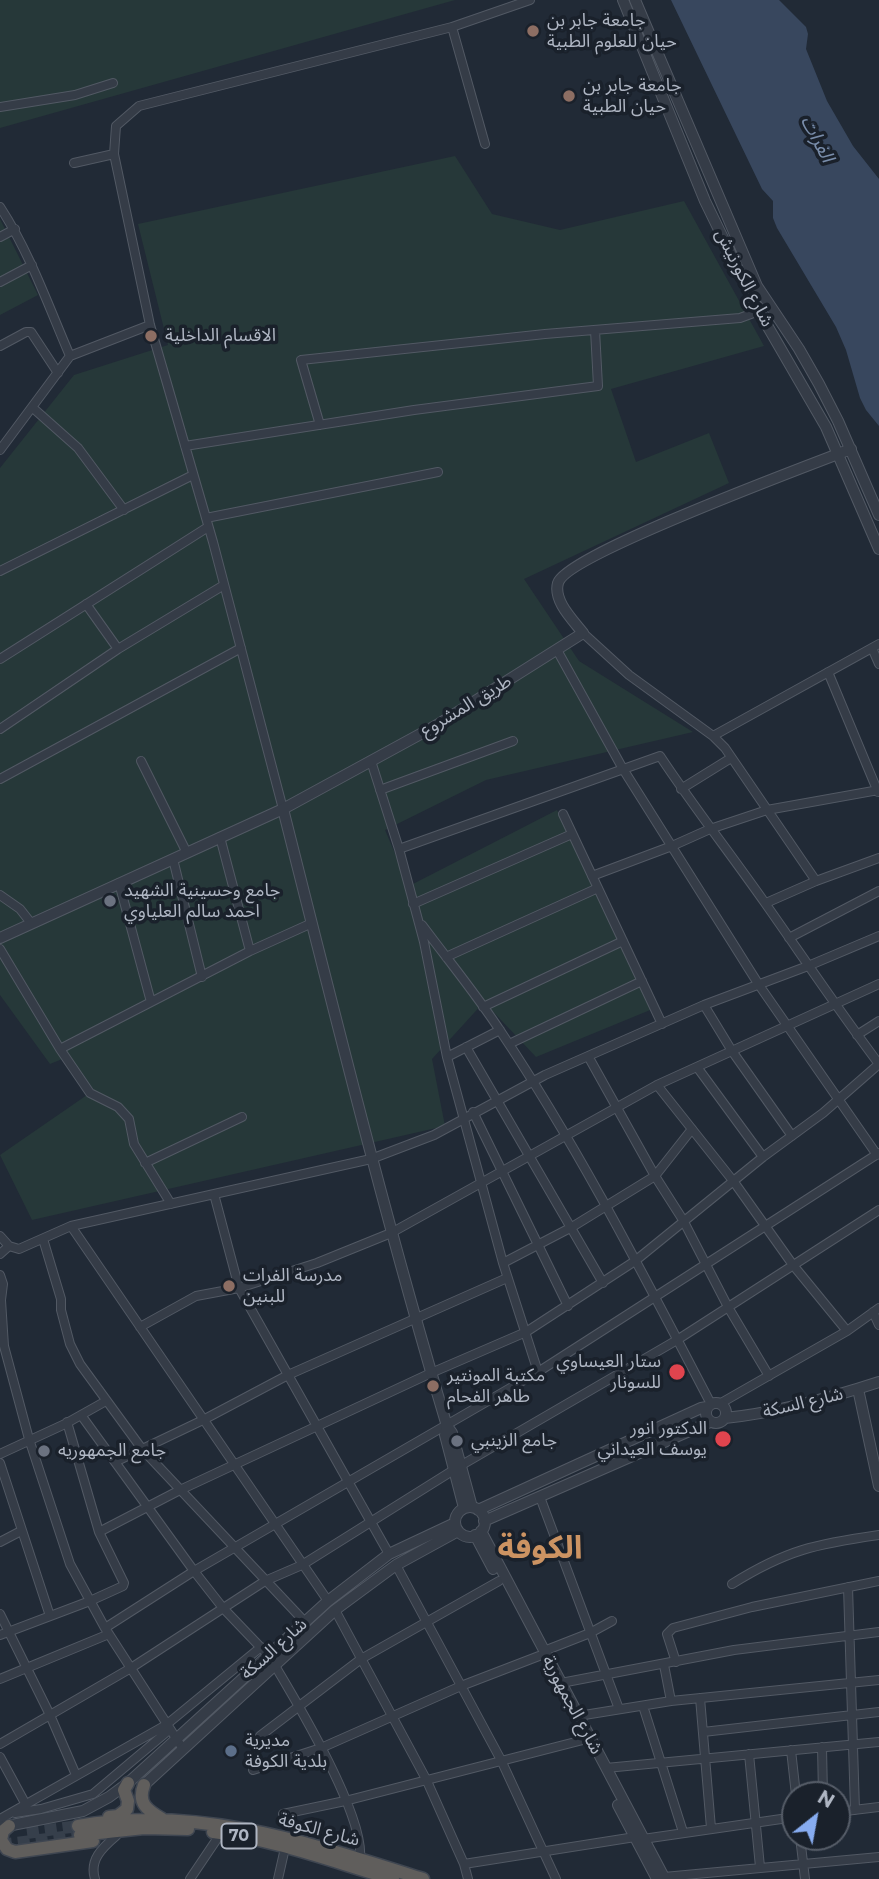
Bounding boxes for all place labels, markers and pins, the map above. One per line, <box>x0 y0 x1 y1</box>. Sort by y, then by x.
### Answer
place label: جامعة جابر بن حيان للعلوم الطبية <box>547 10 677 52</box>
marker: جامعة جابر بن حيان للعلوم الطبية <box>525 23 541 39</box>
place label: جامعة جابر بن حيان الطبية <box>583 75 682 118</box>
marker: جامعة جابر بن حيان الطبية <box>561 88 577 104</box>
place label: الاقسام الداخلية <box>165 325 276 347</box>
marker: الاقسام الداخلية <box>143 328 159 344</box>
place label: جامع وحسينية الشهيد احمد سالم العلياوي <box>124 880 280 922</box>
marker: جامع وحسينية الشهيد احمد سالم العلياوي <box>102 893 118 909</box>
place label: مدرسة الفرات للبنين <box>243 1265 342 1308</box>
marker: مدرسة الفرات للبنين <box>221 1278 237 1294</box>
place label: ستار العيساوي للسونار <box>556 1351 661 1394</box>
marker: ستار العيساوي للسونار <box>667 1362 687 1382</box>
place label: مكتبة المونتير طاهر الفحام <box>447 1365 545 1408</box>
marker: مكتبة المونتير طاهر الفحام <box>425 1378 441 1394</box>
place label: الدكتور انور يوسف العيداني <box>598 1418 707 1460</box>
marker: الدكتور انور يوسف العيداني <box>713 1429 733 1449</box>
place label: جامع الزينبي <box>471 1430 557 1452</box>
marker: جامع الزينبي <box>449 1433 465 1449</box>
place label: جامع الجمهوريه <box>58 1440 166 1462</box>
marker: جامع الجمهوريه <box>36 1443 52 1459</box>
place label: مديرية بلدية الكوفة <box>245 1730 327 1772</box>
marker: مديرية بلدية الكوفة <box>223 1743 239 1759</box>

